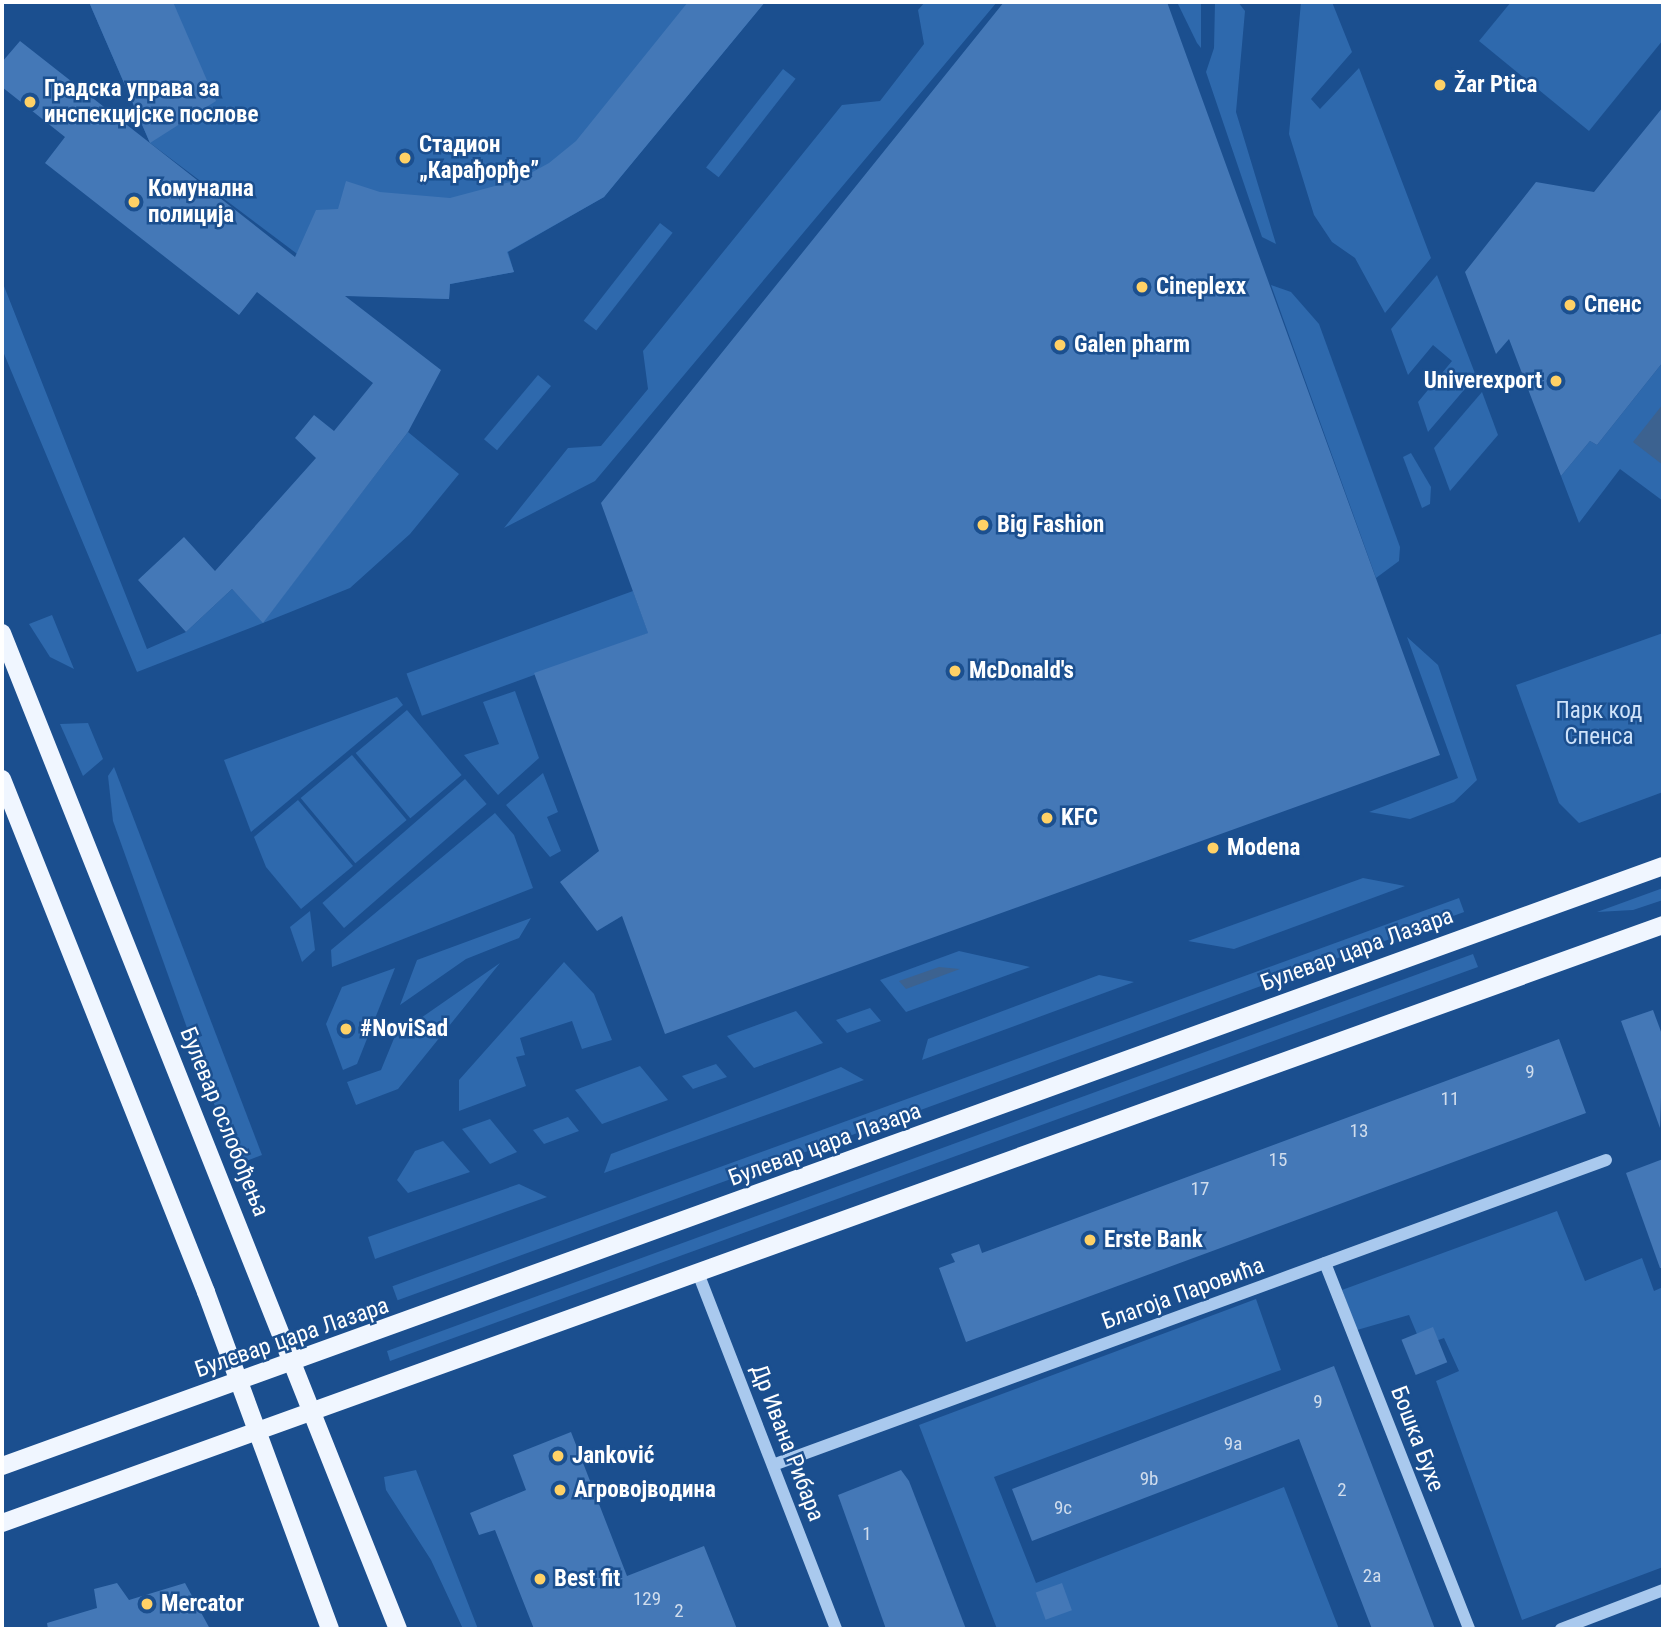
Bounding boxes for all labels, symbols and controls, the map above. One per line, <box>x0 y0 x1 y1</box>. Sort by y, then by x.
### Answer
place label: Žar Ptica <box>1454 71 1537 99</box>
place label: Градска управа за инспекцијске послове <box>44 75 258 129</box>
marker: Žar Ptica <box>1432 77 1448 93</box>
marker: Градска управа за инспекцијске послове <box>22 94 38 110</box>
place label: Стадион „Карађорђе” <box>419 131 539 185</box>
marker: Стадион „Карађорђе” <box>397 150 413 166</box>
place label: Комунална полиција <box>148 175 254 229</box>
marker: Комунална полиција <box>126 194 142 210</box>
place label: Cineplexx <box>1156 273 1246 301</box>
marker: Cineplexx <box>1134 279 1150 295</box>
place label: Спенс <box>1584 291 1642 319</box>
marker: Спенс <box>1562 297 1578 313</box>
place label: Galen pharm <box>1074 331 1190 359</box>
marker: Galen pharm <box>1052 337 1068 353</box>
place label: Univerexport <box>1424 367 1542 395</box>
marker: Univerexport <box>1548 373 1564 389</box>
place label: Big Fashion <box>997 511 1104 539</box>
marker: Big Fashion <box>975 517 991 533</box>
place label: McDonald's <box>969 657 1074 685</box>
marker: McDonald's <box>947 663 963 679</box>
park label: Парк код Спенса <box>1556 697 1642 751</box>
place label: KFC <box>1061 804 1098 832</box>
marker: KFC <box>1039 810 1055 826</box>
place label: Modena <box>1227 834 1300 862</box>
marker: Modena <box>1205 840 1221 856</box>
street label: Булевар цара Лазара <box>1257 902 1457 998</box>
place label: #NoviSad <box>360 1015 448 1043</box>
marker: #NoviSad <box>338 1021 354 1037</box>
street label: Булевар ослобођења <box>173 1023 275 1221</box>
house number: 9 <box>1525 1061 1535 1083</box>
house number: 11 <box>1441 1088 1459 1110</box>
street label: Булевар цара Лазара <box>725 1097 925 1193</box>
house number: 13 <box>1350 1120 1368 1142</box>
house number: 15 <box>1269 1149 1287 1171</box>
house number: 17 <box>1191 1178 1209 1200</box>
place label: Erste Bank <box>1104 1226 1203 1254</box>
marker: Erste Bank <box>1082 1232 1098 1248</box>
street label: Благоја Паровића <box>1098 1252 1268 1336</box>
street label: Булевар цара Лазара <box>192 1292 392 1384</box>
street label: Др Ивана Рибара <box>744 1361 830 1525</box>
street label: Бошка Бухе <box>1384 1382 1450 1496</box>
house number: 9 <box>1313 1391 1323 1413</box>
house number: 9a <box>1224 1433 1242 1455</box>
place label: Janković <box>572 1442 654 1470</box>
marker: Janković <box>550 1448 566 1464</box>
house number: 9b <box>1140 1468 1158 1490</box>
place label: Агровојводина <box>574 1476 716 1504</box>
house number: 2 <box>1337 1479 1347 1501</box>
marker: Агровојводина <box>552 1482 568 1498</box>
house number: 9c <box>1054 1497 1072 1519</box>
house number: 1 <box>862 1523 872 1545</box>
place label: Best fit <box>554 1565 620 1593</box>
house number: 2a <box>1363 1565 1381 1587</box>
marker: Best fit <box>532 1571 548 1587</box>
house number: 129 <box>633 1588 661 1610</box>
place label: Mercator <box>161 1590 244 1618</box>
marker: Mercator <box>139 1596 155 1612</box>
house number: 2 <box>674 1600 684 1622</box>

